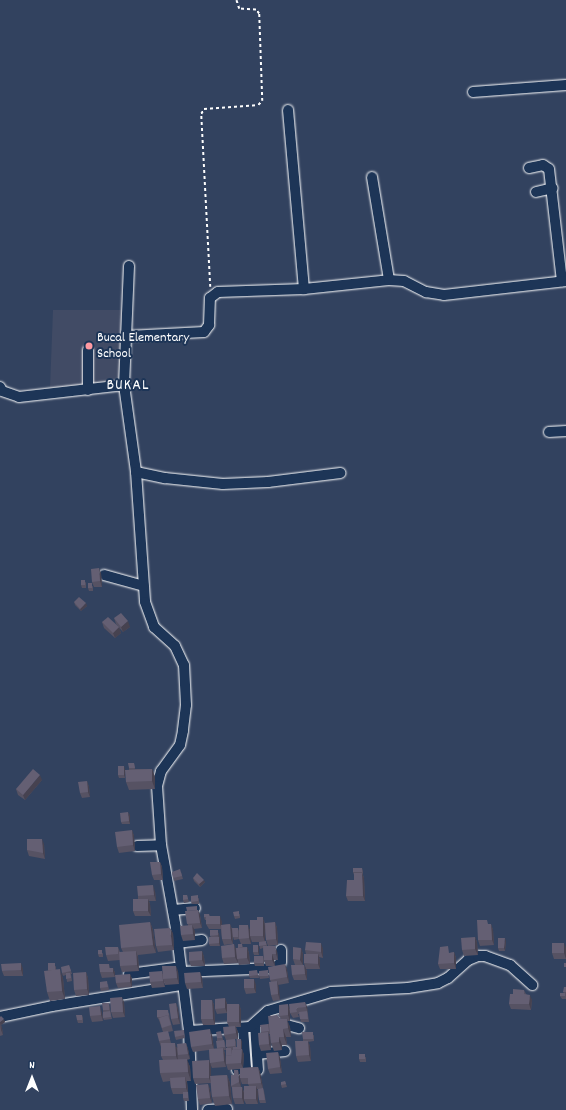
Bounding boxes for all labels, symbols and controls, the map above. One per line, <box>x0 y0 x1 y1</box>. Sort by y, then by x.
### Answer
place label: Bucal Elementary School <box>97 330 189 362</box>
marker: Bucal Elementary School <box>84 341 94 351</box>
district label: BUKAL <box>107 376 149 396</box>
north arrow <box>12 1058 52 1098</box>
text: N <box>29 1058 35 1074</box>

